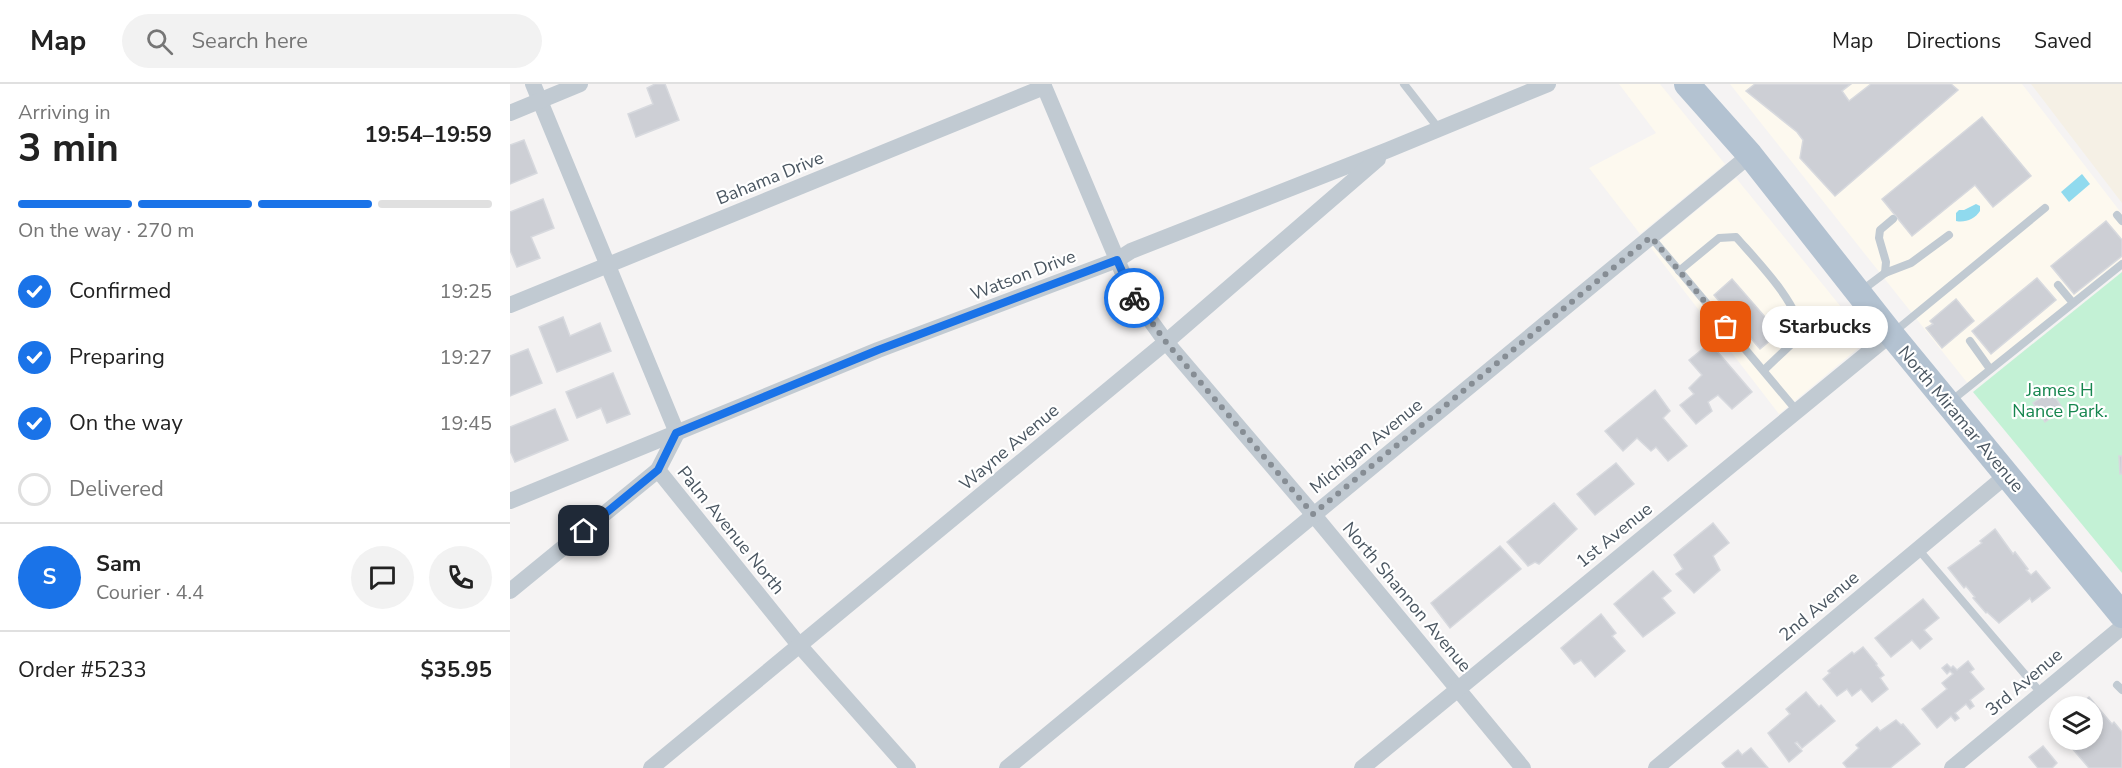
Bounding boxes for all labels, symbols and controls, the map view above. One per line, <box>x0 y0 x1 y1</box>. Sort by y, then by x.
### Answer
search box <box>122 14 542 68</box>
text: Map <box>30 22 86 60</box>
icon: search <box>143 25 176 58</box>
text: Search here <box>191 26 308 56</box>
text: Map <box>1832 27 1873 55</box>
text: Directions <box>1906 27 2001 55</box>
text: Saved <box>2034 27 2092 55</box>
text: Arriving in <box>18 99 111 126</box>
text: 19:54–19:59 <box>364 120 492 150</box>
text: 3 min <box>18 122 119 175</box>
street label: Bahama Drive <box>713 146 827 210</box>
text: On the way · 270 m <box>18 217 194 244</box>
street label: Watson Drive <box>967 244 1079 306</box>
courier <box>1104 268 1164 328</box>
icon: check <box>18 275 51 308</box>
text: Confirmed <box>69 276 171 306</box>
text: 19:25 <box>439 278 492 305</box>
icon: bike <box>1118 282 1151 315</box>
pin <box>1700 301 1751 352</box>
callout: Starbucks <box>1762 306 1888 348</box>
icon: bag <box>1709 310 1742 343</box>
text: Starbucks <box>1779 313 1871 340</box>
icon: check <box>18 341 51 374</box>
street label: North Miramar Avenue <box>1893 341 2029 497</box>
text: Preparing <box>69 342 165 372</box>
text: 19:27 <box>439 344 492 371</box>
park label: James H Nance Park. <box>2012 378 2108 423</box>
street label: Michigan Avenue <box>1305 393 1427 499</box>
street label: Wayne Avenue <box>954 398 1064 496</box>
icon: check <box>18 407 51 440</box>
text: On the way <box>69 408 183 438</box>
text: 19:45 <box>439 410 492 437</box>
street label: Palm Avenue North <box>672 461 790 599</box>
text: Delivered <box>69 474 164 504</box>
street label: 1st Avenue <box>1571 497 1657 573</box>
pin <box>558 505 609 556</box>
icon: home <box>567 514 600 547</box>
street label: North Shannon Avenue <box>1337 517 1477 677</box>
button: chat <box>351 546 414 609</box>
button: phone <box>429 546 492 609</box>
text: Sam <box>96 549 141 579</box>
text: S <box>43 562 56 592</box>
street label: 2nd Avenue <box>1774 566 1864 646</box>
text: Courier · 4.4 <box>96 579 204 606</box>
street label: 3rd Avenue <box>1980 643 2068 721</box>
text: Order #5233 <box>18 655 147 685</box>
text: $35.95 <box>421 655 492 685</box>
map controls <box>2049 696 2103 750</box>
button: layers <box>2049 696 2103 750</box>

